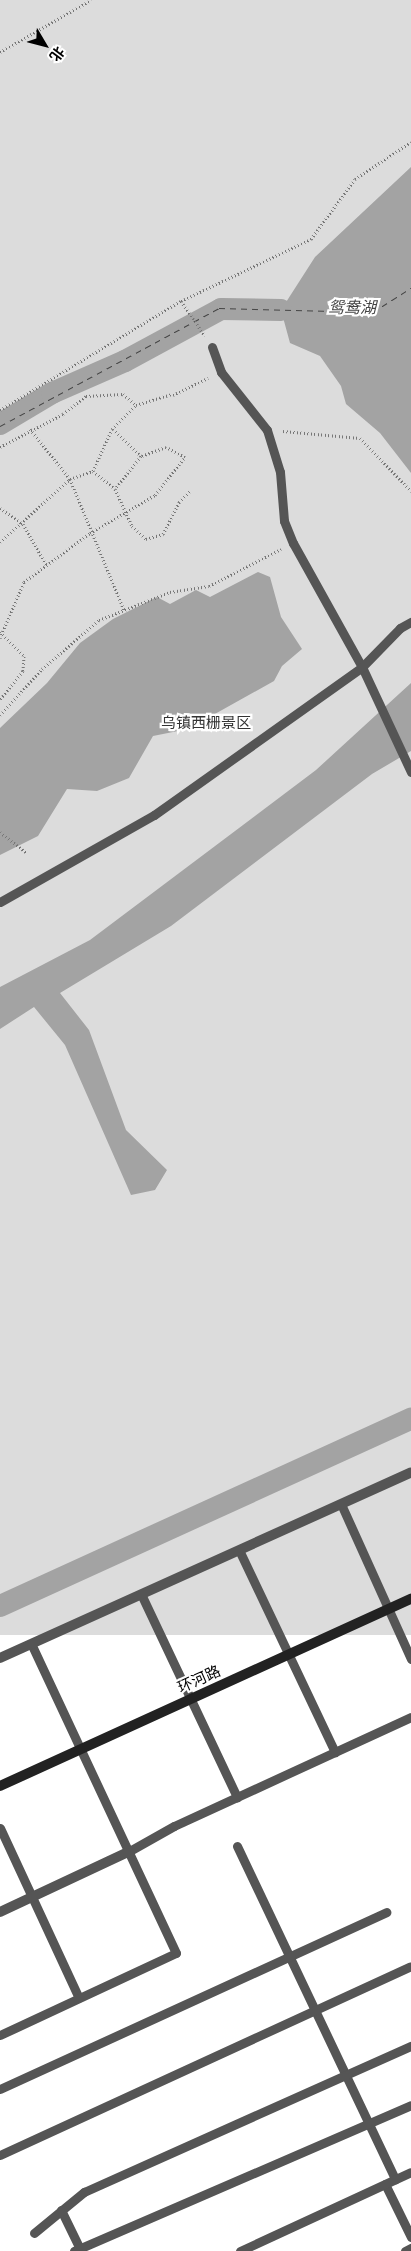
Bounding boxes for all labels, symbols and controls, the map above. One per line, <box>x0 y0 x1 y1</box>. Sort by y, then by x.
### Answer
north arrow <box>20 20 70 70</box>
text: 北 <box>46 43 69 66</box>
water label: 鸳鸯湖 <box>328 297 376 317</box>
park label: 乌镇西栅景区 <box>161 714 251 732</box>
street label: 环河路 <box>175 1662 223 1696</box>

